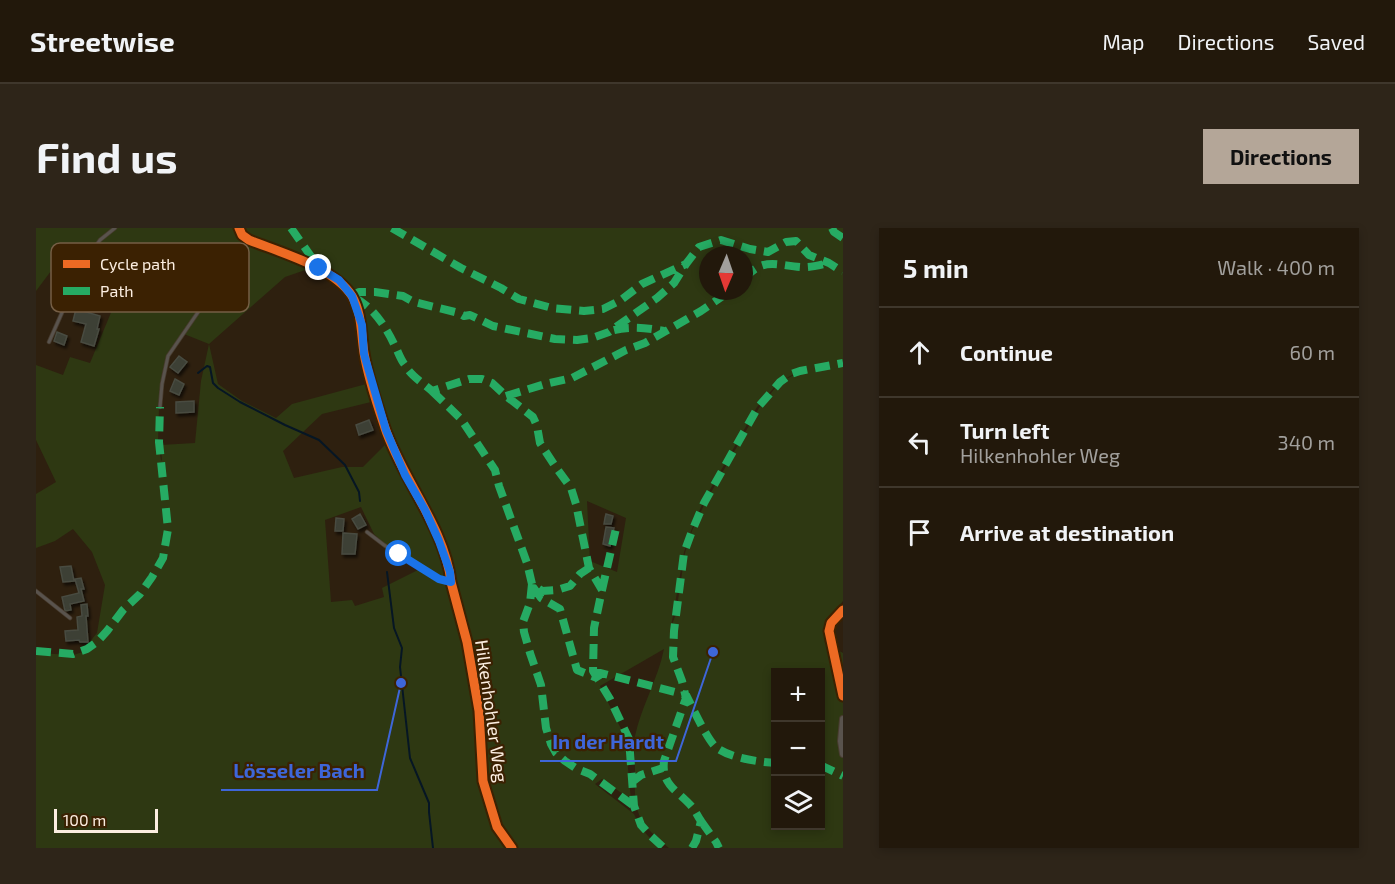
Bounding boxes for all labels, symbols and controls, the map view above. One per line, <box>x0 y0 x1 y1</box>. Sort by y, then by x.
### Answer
text: Streetwise <box>30 24 175 58</box>
text: Map <box>1102 29 1145 54</box>
text: Directions <box>1178 29 1274 54</box>
text: Saved <box>1307 29 1365 54</box>
button: Directions <box>1203 129 1359 184</box>
text: Find us <box>36 131 178 181</box>
legend <box>51 243 249 312</box>
north arrow <box>699 246 753 300</box>
text: 5 min <box>903 252 969 283</box>
text: Cycle path <box>100 254 176 273</box>
route end <box>305 254 331 280</box>
text: Walk · 400 m <box>1217 255 1335 279</box>
text: Path <box>100 281 134 300</box>
icon: ahead <box>903 336 936 369</box>
text: Continue <box>960 339 1053 365</box>
text: 60 m <box>1290 340 1335 364</box>
text: Turn left <box>960 417 1049 443</box>
icon: left <box>903 426 936 459</box>
text: 340 m <box>1278 430 1335 454</box>
text: Hilkenhohler Weg <box>960 443 1120 467</box>
icon: arrive <box>903 516 936 549</box>
text: Arrive at destination <box>960 519 1174 545</box>
route start <box>385 540 411 566</box>
street label: Hilkenhohler Weg <box>471 638 513 784</box>
map controls <box>771 668 825 830</box>
button: + <box>771 668 825 722</box>
button: − <box>771 722 825 776</box>
callout: In der Hardt <box>540 723 676 761</box>
text: In der Hardt <box>552 729 664 753</box>
callout: Lösseler Bach <box>221 752 377 790</box>
text: Lösseler Bach <box>233 758 365 782</box>
button: layers <box>771 776 825 830</box>
scale bar <box>54 806 158 834</box>
text: 100 m <box>63 810 106 829</box>

